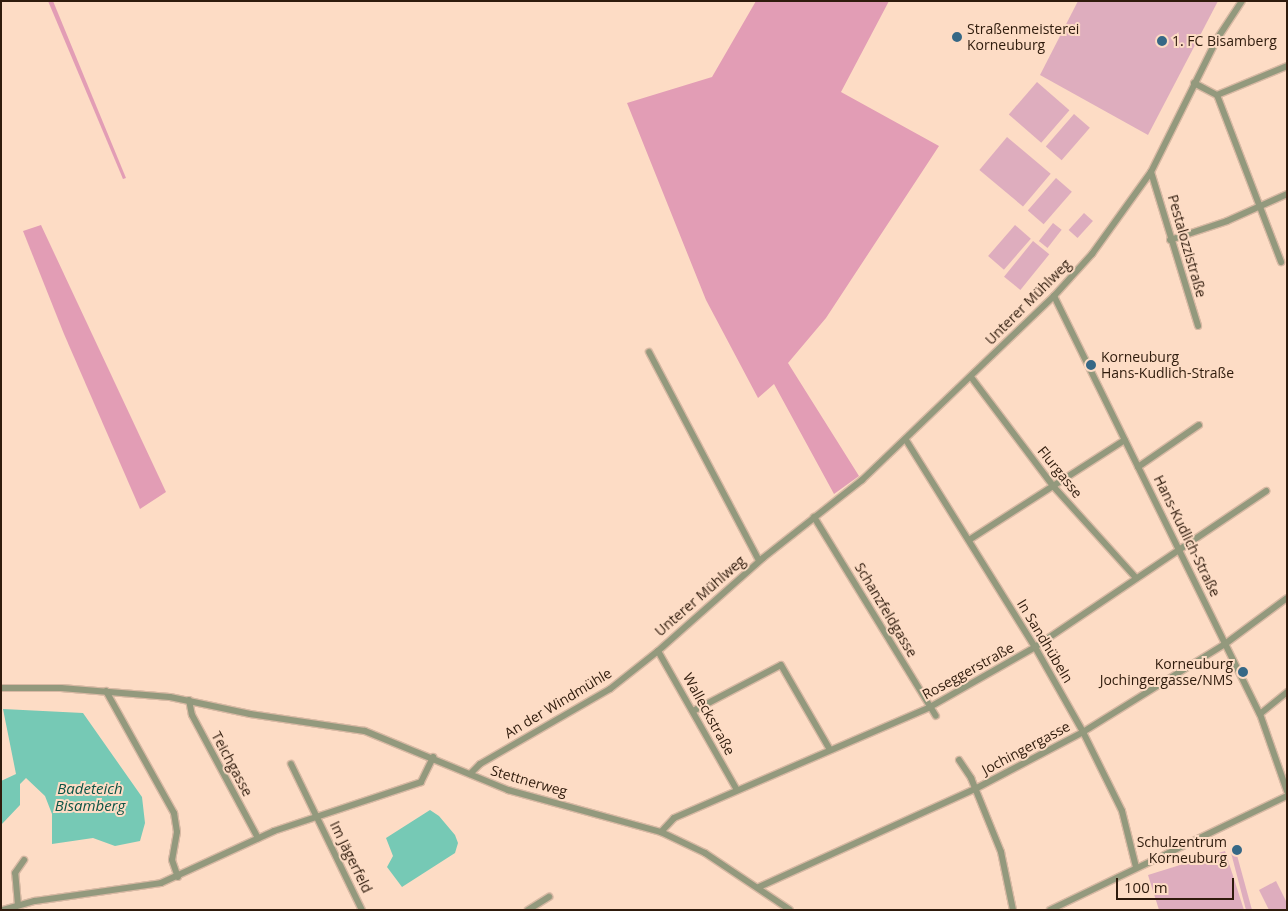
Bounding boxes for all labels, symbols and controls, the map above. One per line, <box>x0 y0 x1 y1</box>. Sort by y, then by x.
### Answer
place label: Straßenmeisterei Korneuburg <box>967 21 1079 54</box>
marker: Straßenmeisterei Korneuburg <box>951 31 963 43</box>
place label: 1. FC Bisamberg <box>1172 33 1277 49</box>
marker: 1. FC Bisamberg <box>1156 35 1168 47</box>
street label: Pestalozzistraße <box>1164 193 1210 299</box>
street label: Unterer Mühlweg <box>982 256 1074 348</box>
place label: Korneuburg Hans-Kudlich-Straße <box>1101 349 1234 382</box>
marker: Korneuburg Hans-Kudlich-Straße <box>1085 359 1097 371</box>
street label: Flurgasse <box>1034 443 1086 501</box>
street label: Hans-Kudlich-Straße <box>1150 472 1224 600</box>
street label: Unterer Mühlweg <box>651 552 749 640</box>
street label: Schanzfeldgasse <box>851 560 921 660</box>
street label: In Sandhübeln <box>1013 596 1077 686</box>
street label: Roseggerstraße <box>919 639 1017 703</box>
place label: Korneuburg Jochingergasse/NMS <box>1100 656 1233 689</box>
street label: An der Windmühle <box>501 664 615 742</box>
marker: Korneuburg Jochingergasse/NMS <box>1237 666 1249 678</box>
street label: Walleckstraße <box>679 670 739 758</box>
street label: Jochingergasse <box>979 718 1073 778</box>
street label: Teichgasse <box>208 729 256 799</box>
street label: Stettnerweg <box>489 762 569 800</box>
water label: Badeteich Bisamberg <box>55 779 125 814</box>
street label: Im Jägerfeld <box>326 818 376 896</box>
place label: Schulzentrum Korneuburg <box>1137 834 1227 866</box>
marker: Schulzentrum Korneuburg <box>1231 844 1243 856</box>
scale bar <box>1118 868 1236 900</box>
text: 100 m <box>1124 877 1168 897</box>

